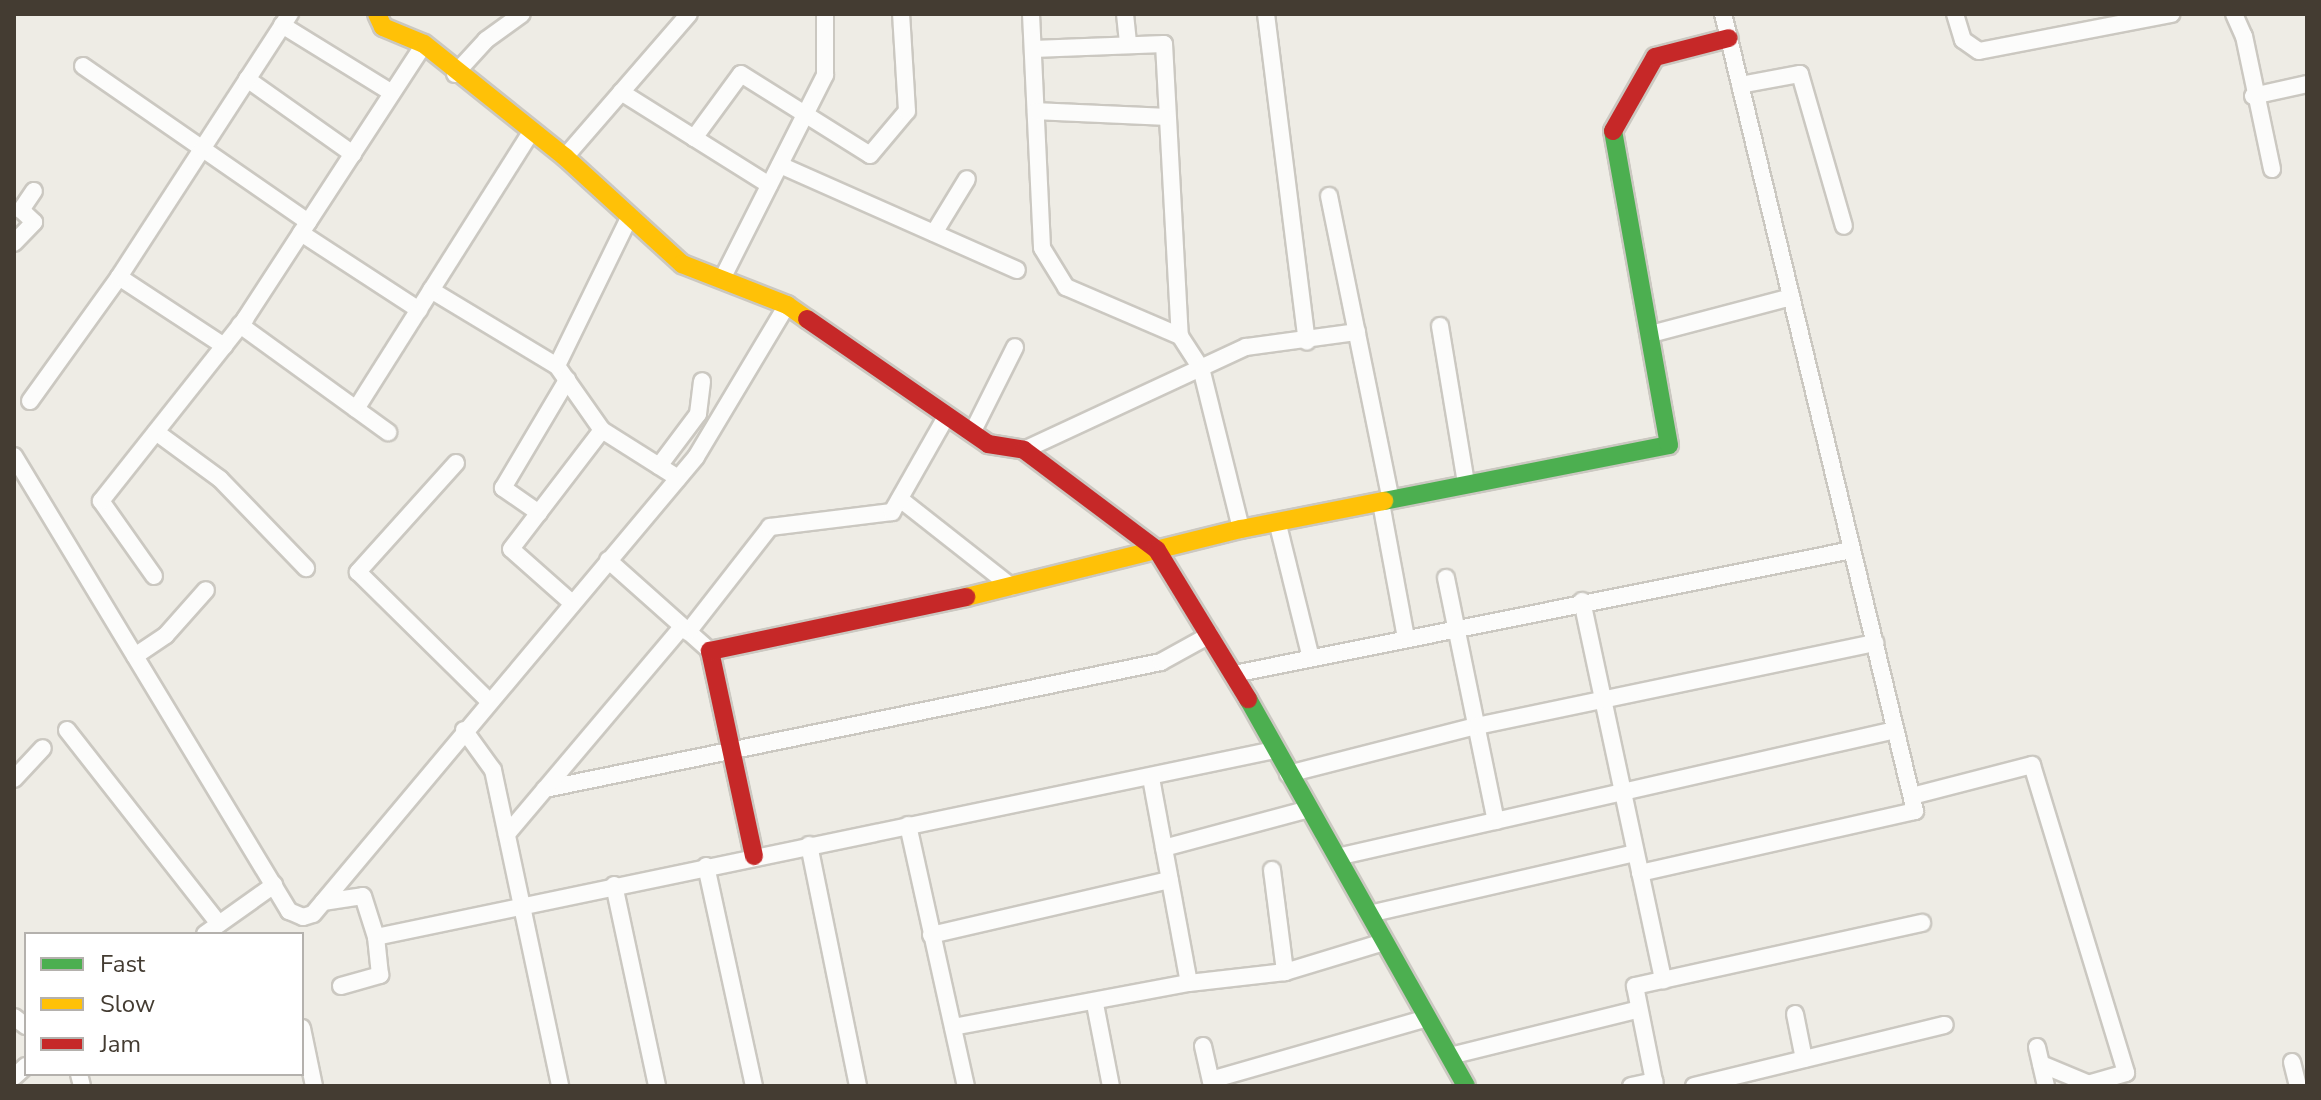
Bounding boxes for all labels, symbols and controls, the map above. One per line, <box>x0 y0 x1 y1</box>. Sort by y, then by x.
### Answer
legend <box>24 932 304 1076</box>
text: Fast <box>100 948 145 980</box>
text: Slow <box>100 988 155 1020</box>
text: Jam <box>100 1028 141 1060</box>

